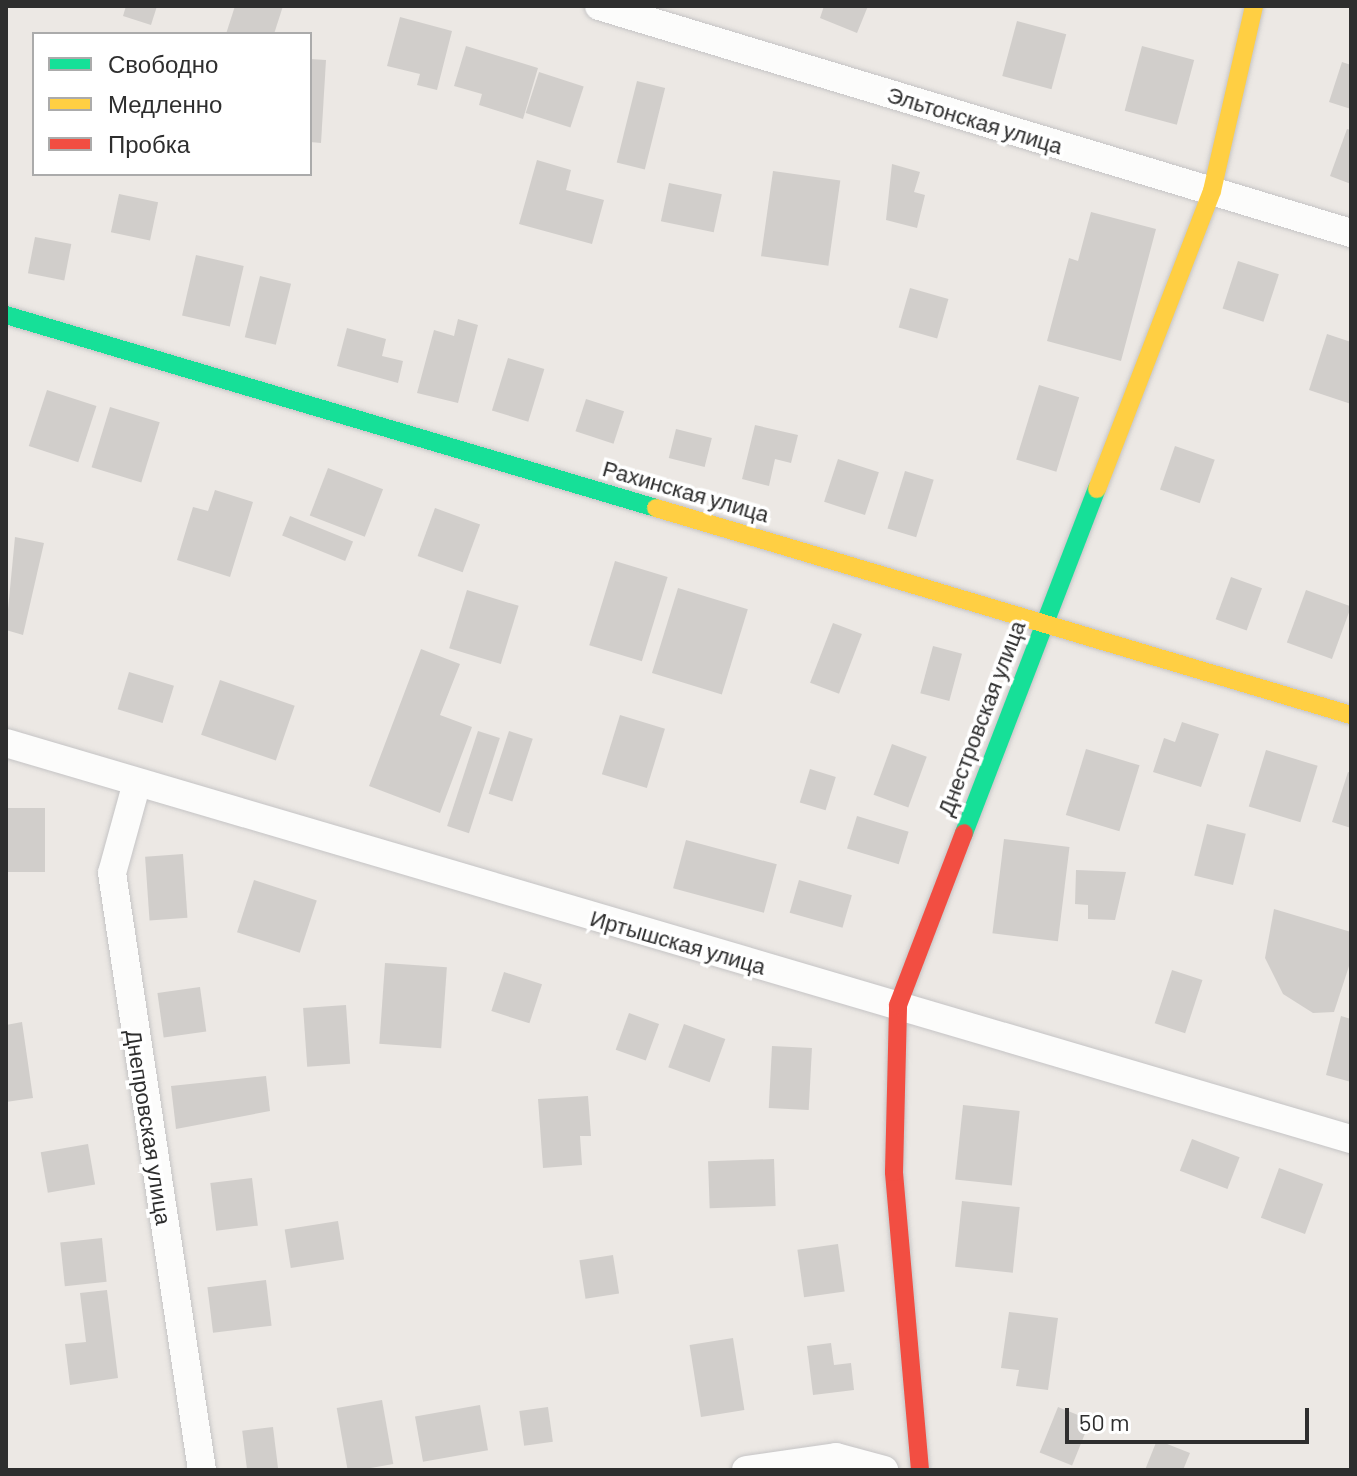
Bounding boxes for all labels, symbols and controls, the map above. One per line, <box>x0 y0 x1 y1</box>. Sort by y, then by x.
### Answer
legend <box>32 32 312 176</box>
text: Свободно <box>108 49 218 78</box>
street label: Эльтонская улица <box>884 81 1066 159</box>
text: Медленно <box>108 89 222 118</box>
text: Пробка <box>108 129 190 158</box>
street label: Рахинская улица <box>600 455 772 527</box>
street label: Днестровская улица <box>932 617 1030 819</box>
street label: Иртышская улица <box>587 904 769 980</box>
street label: Днепровская улица <box>121 1028 177 1226</box>
scale bar <box>1069 1392 1313 1442</box>
text: 50 m <box>1079 1407 1130 1436</box>

